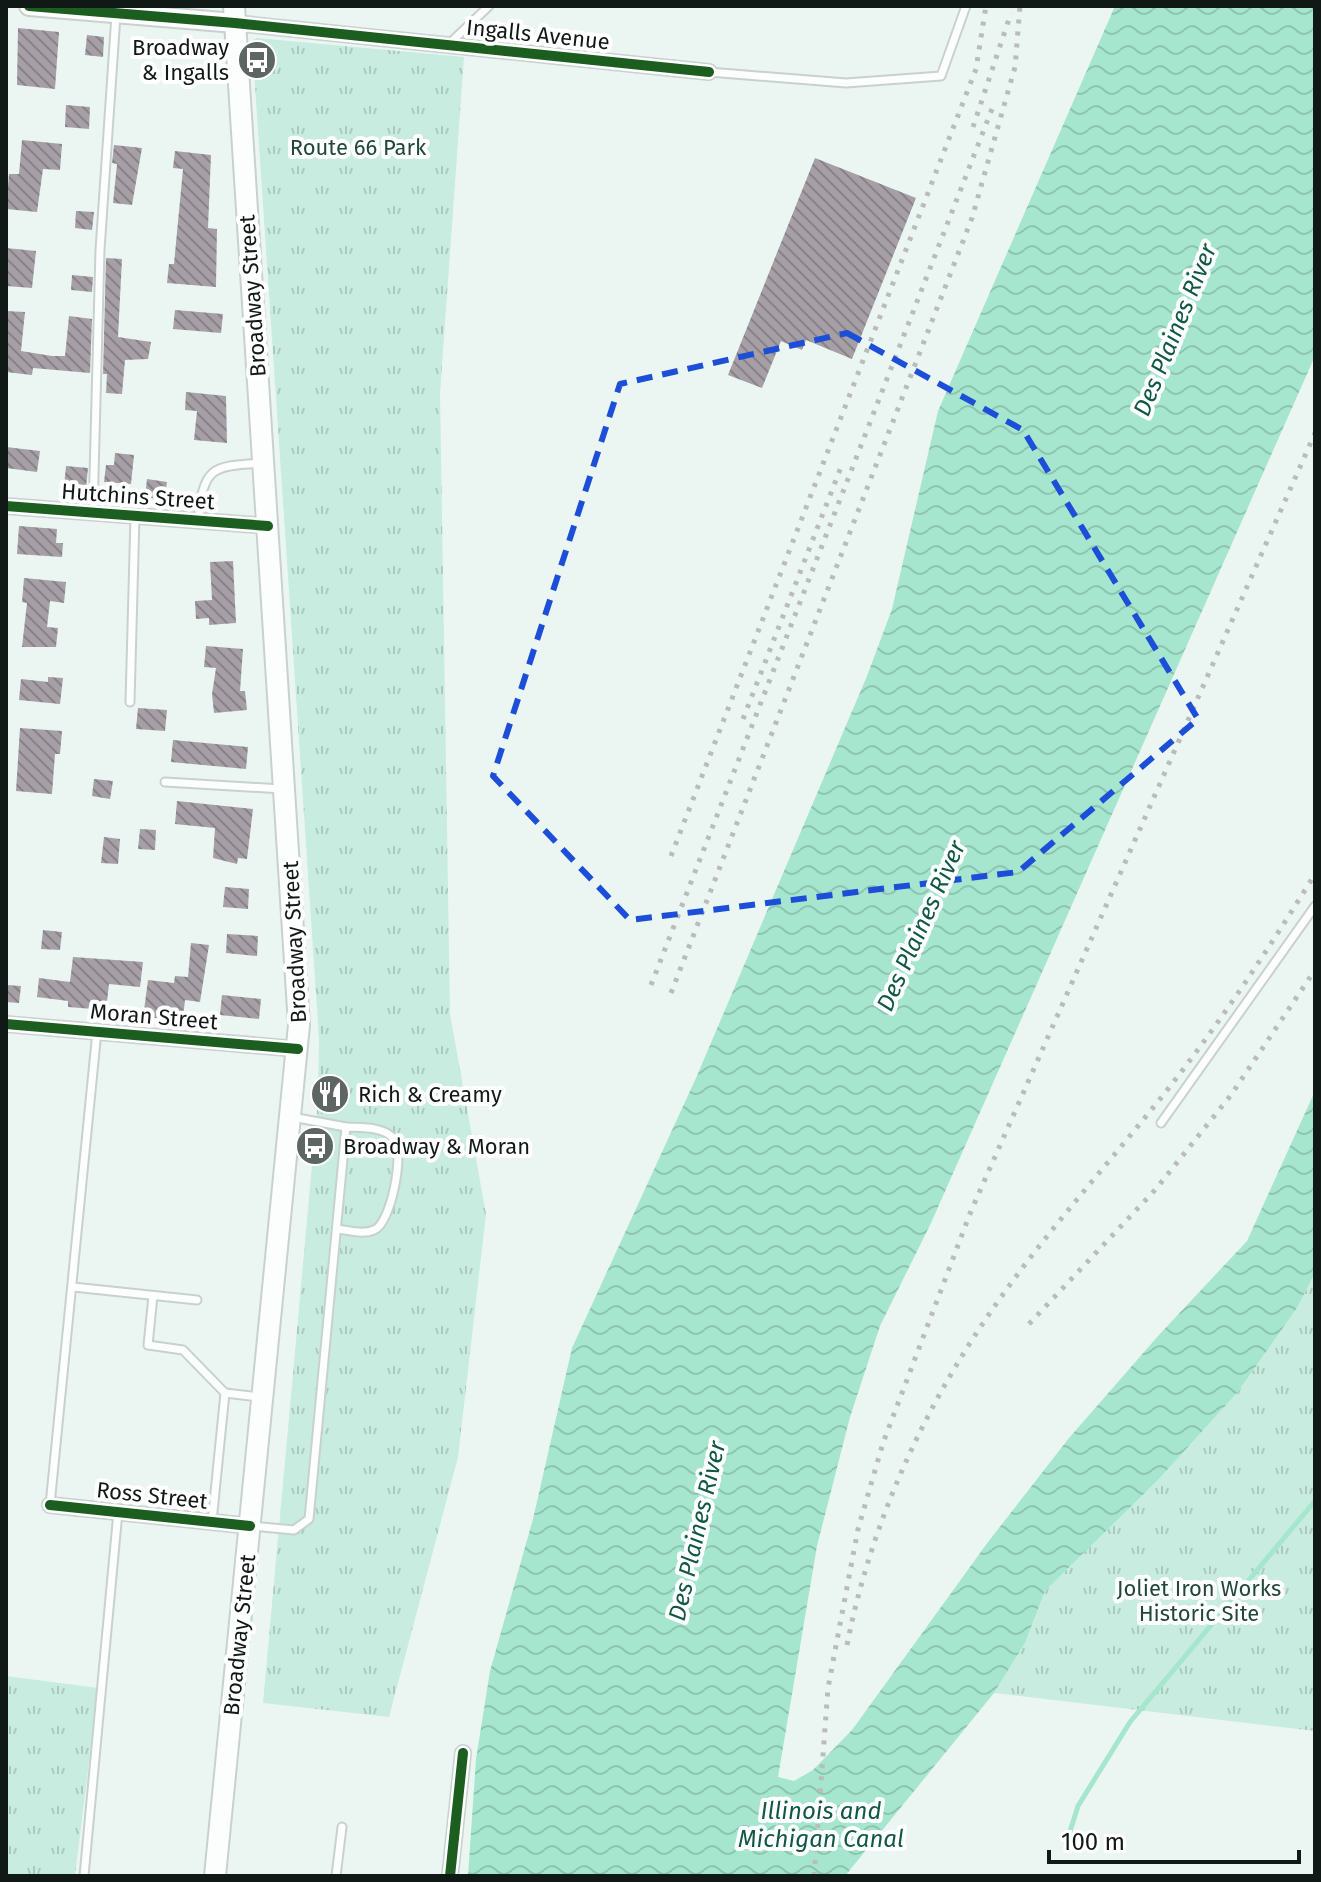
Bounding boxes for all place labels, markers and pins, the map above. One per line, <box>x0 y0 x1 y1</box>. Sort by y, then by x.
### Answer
place label: Broadway & Ingalls <box>132 34 229 86</box>
bus stop icon: Broadway & Ingalls <box>236 39 278 81</box>
restaurant icon: Rich & Creamy <box>309 1073 351 1115</box>
place label: Rich & Creamy <box>358 1081 502 1108</box>
bus stop icon: Broadway & Moran <box>294 1125 336 1167</box>
place label: Broadway & Moran <box>343 1133 530 1160</box>

